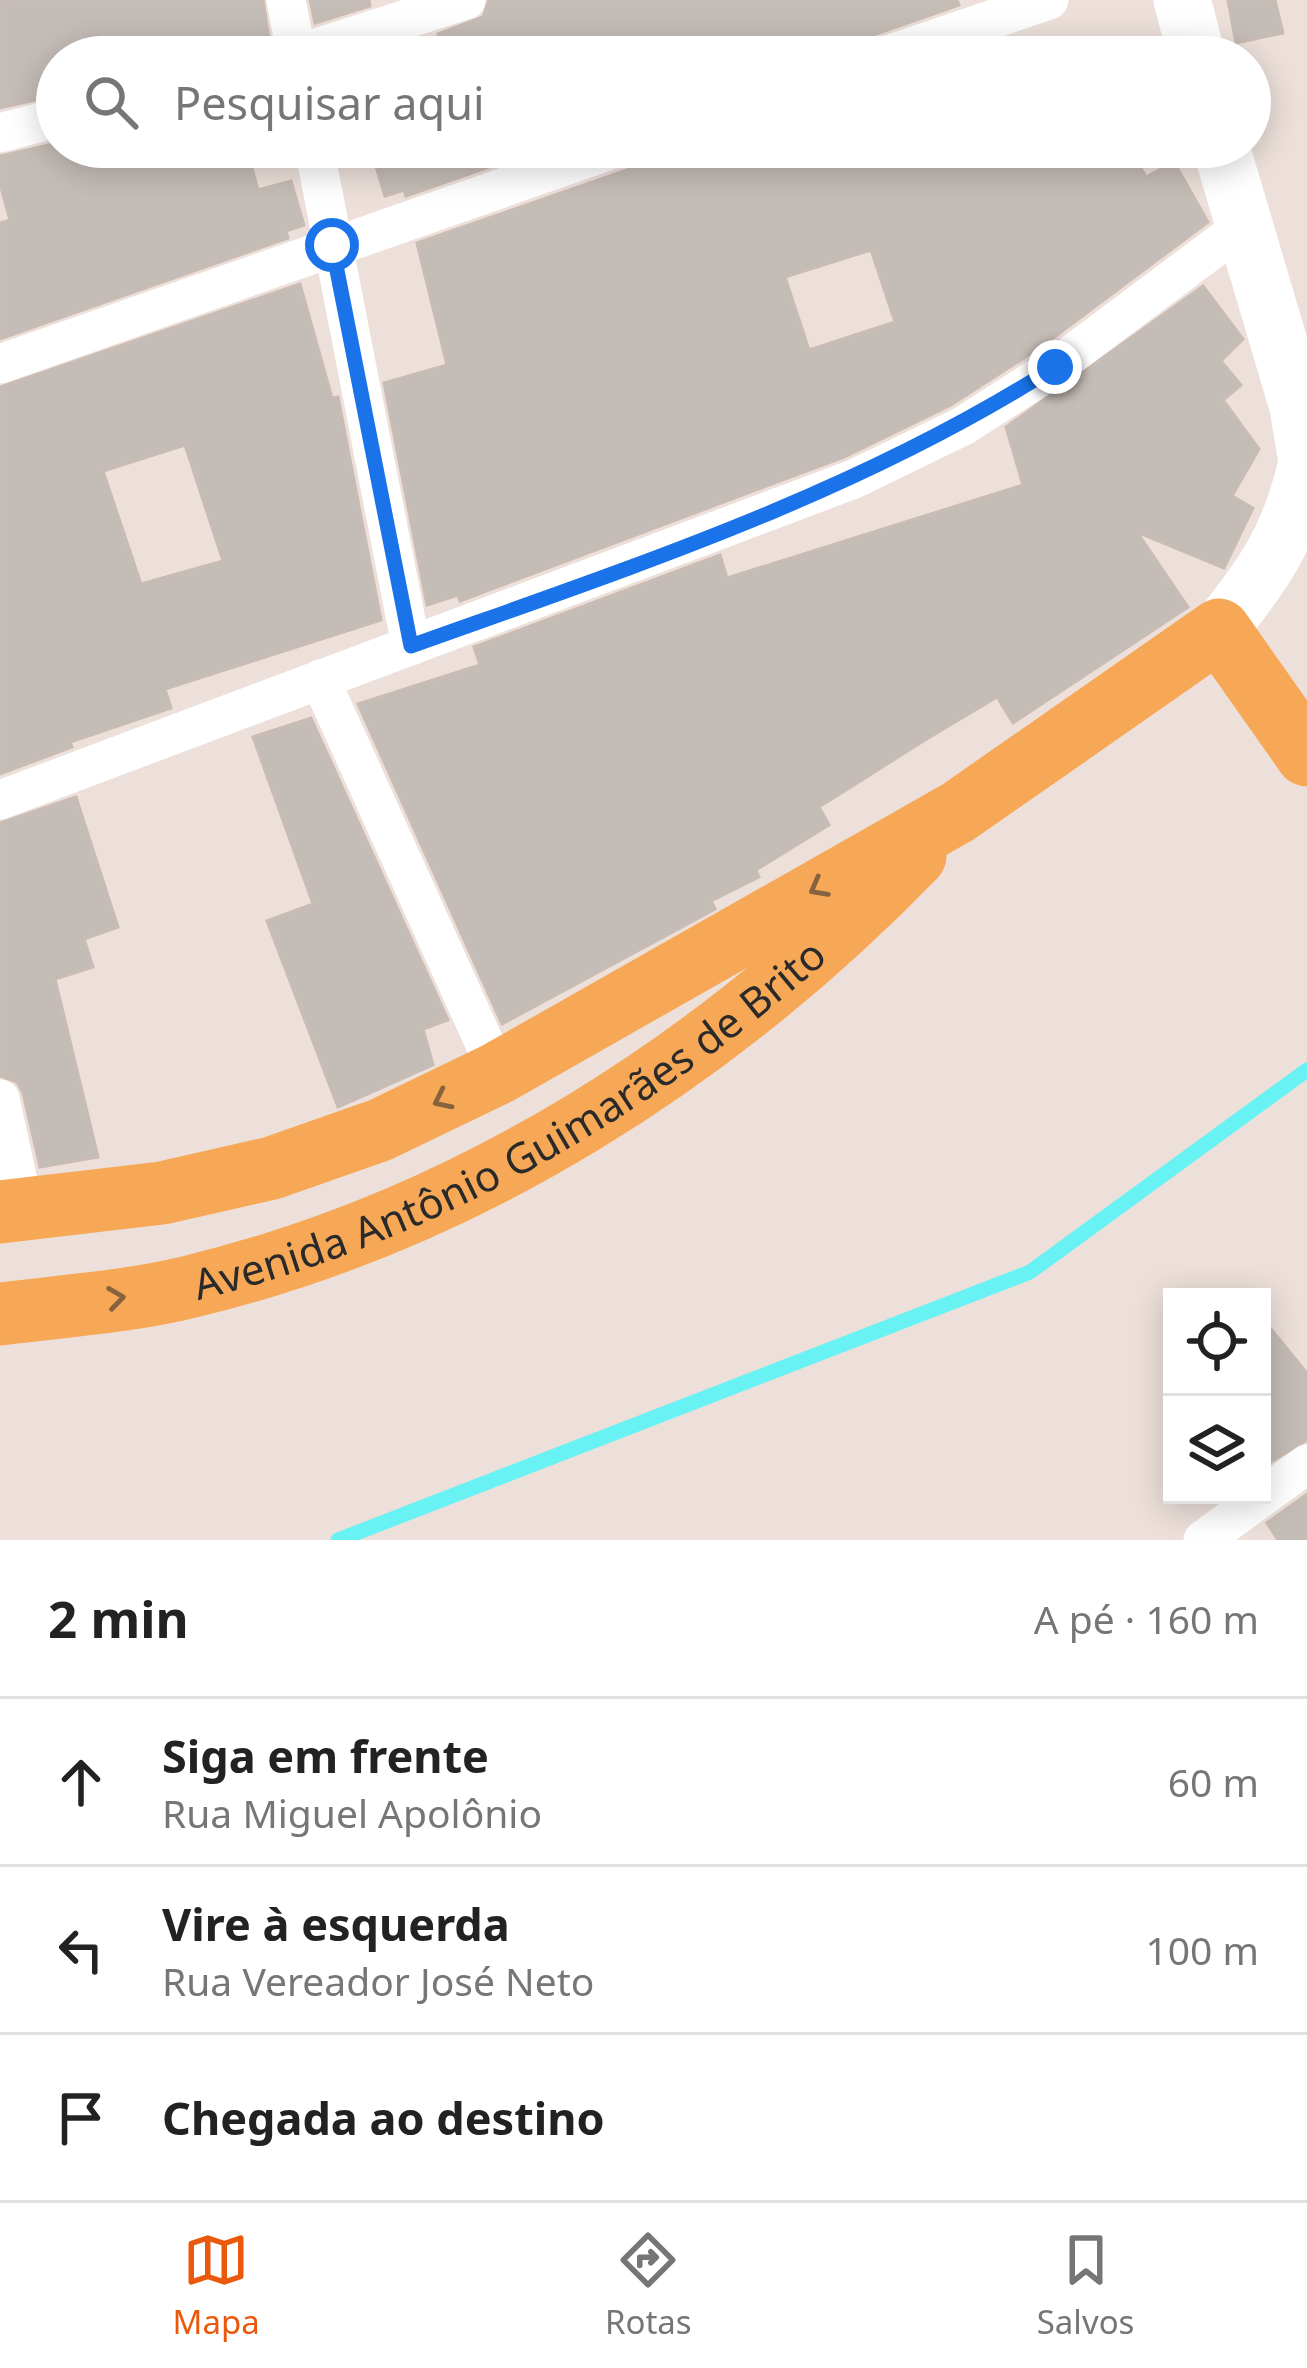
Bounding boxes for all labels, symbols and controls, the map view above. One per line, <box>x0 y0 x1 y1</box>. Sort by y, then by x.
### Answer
search box <box>36 36 1271 168</box>
icon: search <box>78 69 144 135</box>
text: Pesquisar aqui <box>174 72 485 133</box>
route start <box>305 218 359 272</box>
route end <box>1028 340 1082 394</box>
one-way arrow <box>810 874 831 897</box>
street label: Avenida Antônio Guimarães de Brito <box>187 925 837 1312</box>
one-way arrow <box>433 1086 454 1109</box>
one-way arrow <box>106 1286 126 1312</box>
map controls <box>1163 1288 1271 1504</box>
button: locate <box>1163 1288 1271 1396</box>
button: layers <box>1163 1396 1271 1504</box>
text: 2 min <box>48 1583 189 1653</box>
text: A pé · 160 m <box>1034 1592 1259 1645</box>
text: Siga em frente <box>162 1725 489 1786</box>
icon: ahead <box>48 1749 114 1815</box>
text: 60 m <box>1168 1755 1259 1808</box>
text: Rua Miguel Apolônio <box>162 1786 542 1839</box>
text: Vire à esquerda <box>162 1893 510 1954</box>
icon: left <box>48 1917 114 1983</box>
text: 100 m <box>1145 1923 1259 1976</box>
text: Rua Vereador José Neto <box>162 1954 594 2007</box>
icon: arrive <box>48 2085 114 2151</box>
text: Chegada ao destino <box>162 2087 605 2148</box>
tab: Mapa <box>173 2227 260 2344</box>
tab: Rotas <box>605 2227 692 2344</box>
tab: Salvos <box>1037 2227 1134 2344</box>

